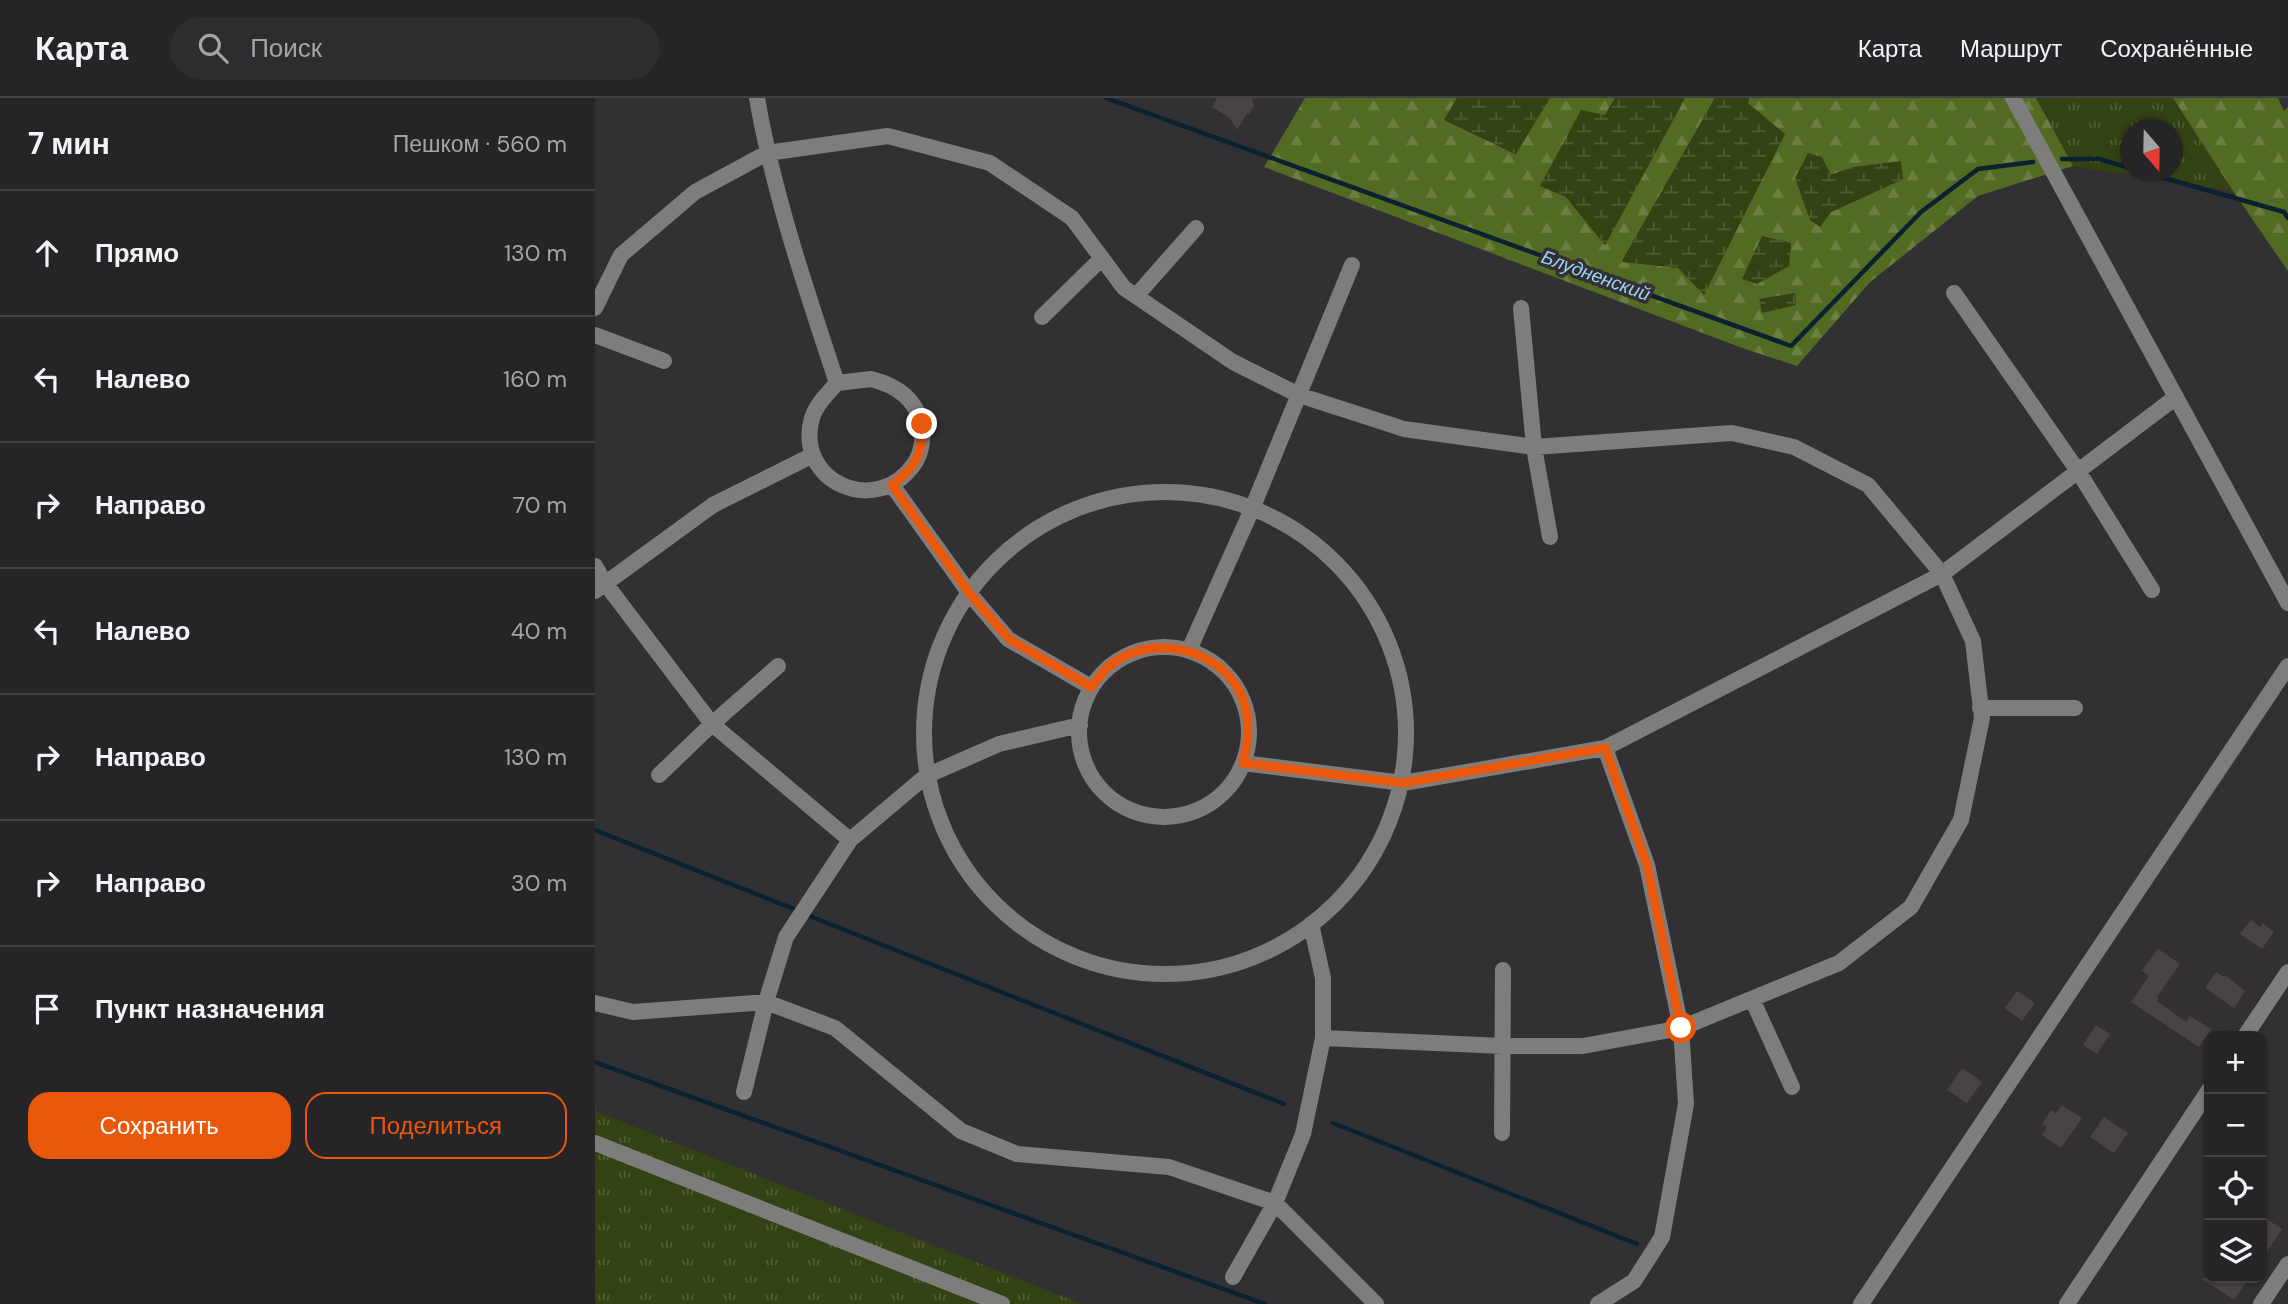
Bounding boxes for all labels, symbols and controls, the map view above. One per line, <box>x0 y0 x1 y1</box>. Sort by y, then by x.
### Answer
search box <box>170 17 660 80</box>
text: Карта <box>35 27 128 70</box>
icon: search <box>194 29 232 67</box>
text: Поиск <box>250 31 322 65</box>
text: Карта <box>1858 33 1922 64</box>
text: Маршрут <box>1960 33 2062 64</box>
text: Сохранённые <box>2100 33 2253 64</box>
north arrow <box>2120 119 2183 182</box>
text: 7 мин <box>28 124 110 163</box>
text: Пешком · 560 m <box>393 129 567 159</box>
icon: ahead <box>28 234 66 272</box>
text: Прямо <box>95 236 179 270</box>
text: 130 m <box>504 238 567 268</box>
water label: Блудненский <box>1538 244 1654 307</box>
icon: left <box>28 360 66 398</box>
text: Налево <box>95 362 190 396</box>
text: 160 m <box>503 364 567 394</box>
route end <box>906 408 937 439</box>
icon: right <box>28 486 66 524</box>
text: Направо <box>95 488 206 522</box>
text: 70 m <box>513 490 567 520</box>
icon: left <box>28 612 66 650</box>
text: Налево <box>95 614 190 648</box>
text: 40 m <box>511 616 567 646</box>
icon: right <box>28 738 66 776</box>
text: Направо <box>95 740 206 774</box>
text: 130 m <box>504 742 567 772</box>
icon: right <box>28 864 66 902</box>
text: Направо <box>95 866 206 900</box>
text: 30 m <box>511 868 567 898</box>
icon: arrive <box>28 990 66 1028</box>
text: Пункт назначения <box>95 992 325 1026</box>
route start <box>1665 1012 1696 1043</box>
map controls <box>2204 1031 2267 1283</box>
button: + <box>2204 1031 2267 1094</box>
button: Сохранить <box>28 1092 291 1159</box>
button: Поделиться <box>305 1092 567 1159</box>
button: − <box>2204 1094 2267 1157</box>
button: locate <box>2204 1157 2267 1220</box>
button: layers <box>2204 1220 2267 1283</box>

